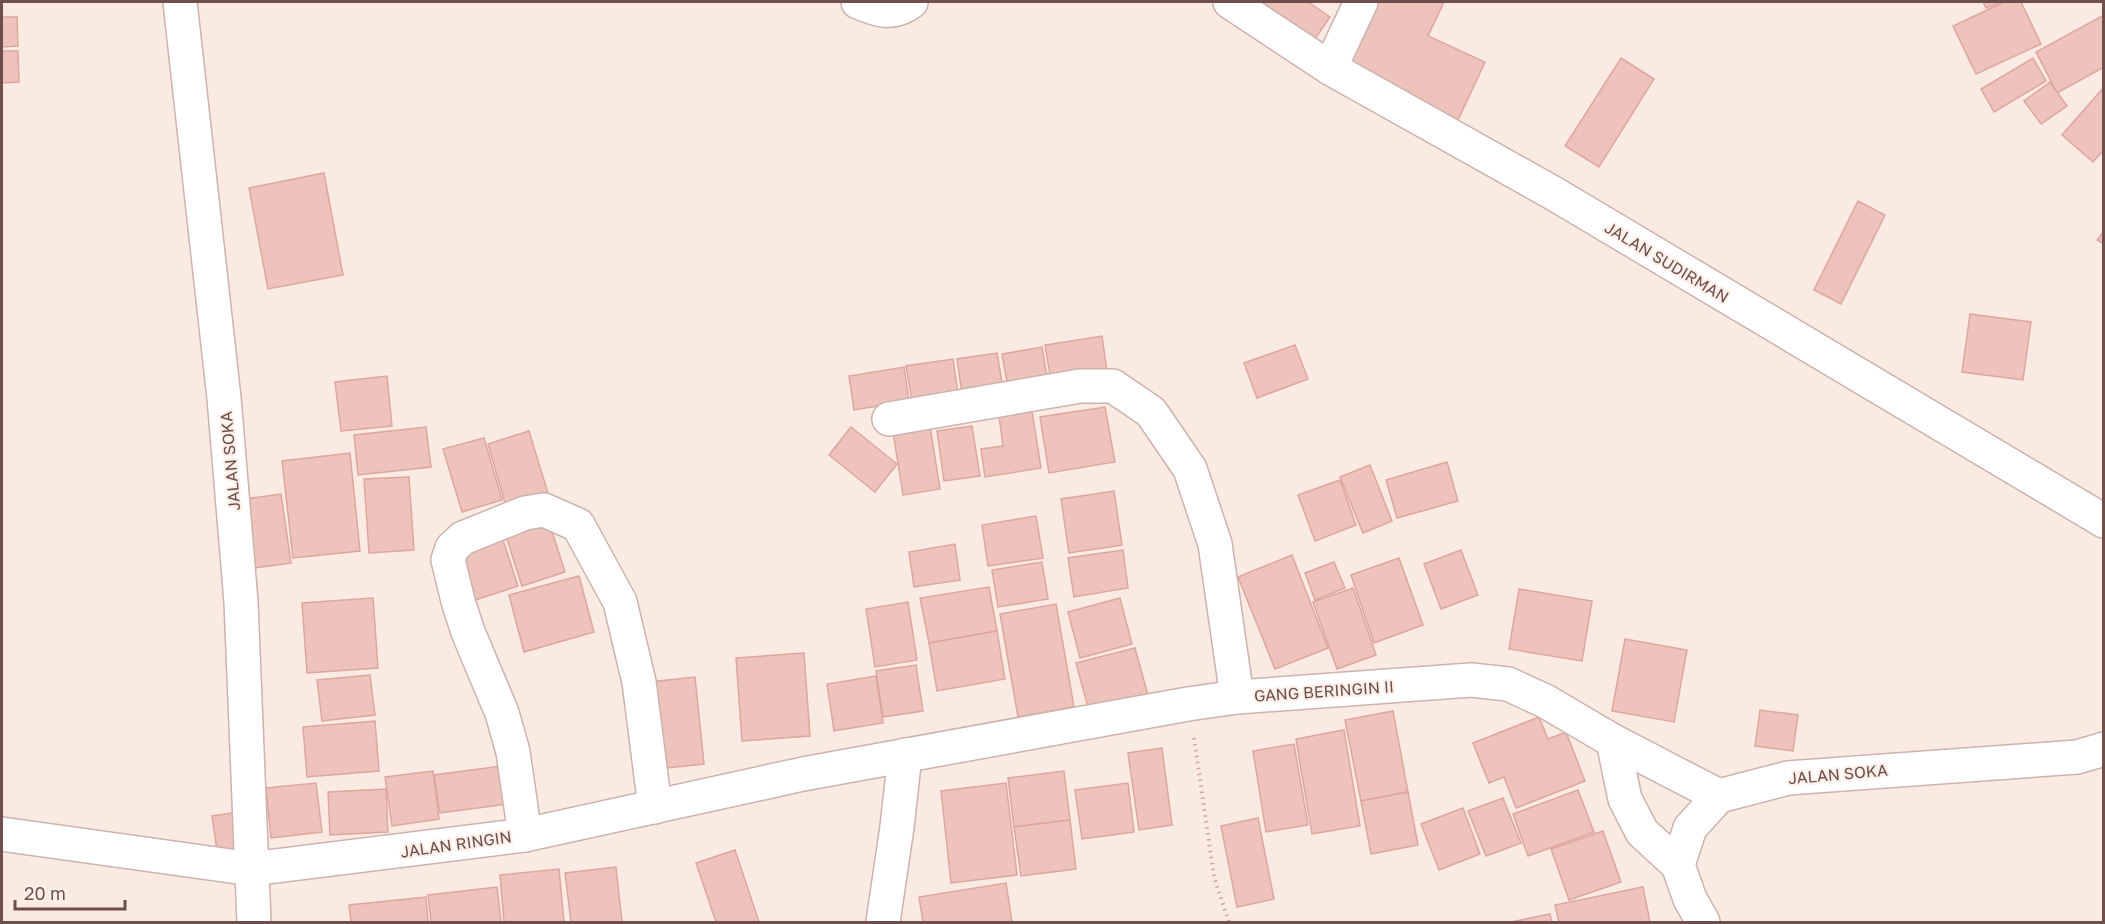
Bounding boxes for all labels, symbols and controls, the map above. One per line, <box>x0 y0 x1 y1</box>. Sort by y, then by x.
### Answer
street label: JALAN SUDIRMAN <box>1601 217 1733 307</box>
street label: JALAN SOKA <box>216 410 244 512</box>
street label: GANG BERINGIN II <box>1253 676 1395 706</box>
street label: JALAN SOKA <box>1787 760 1889 788</box>
street label: JALAN RINGIN <box>399 826 513 862</box>
scale bar <box>15 873 124 911</box>
text: 20 m <box>24 882 66 904</box>

